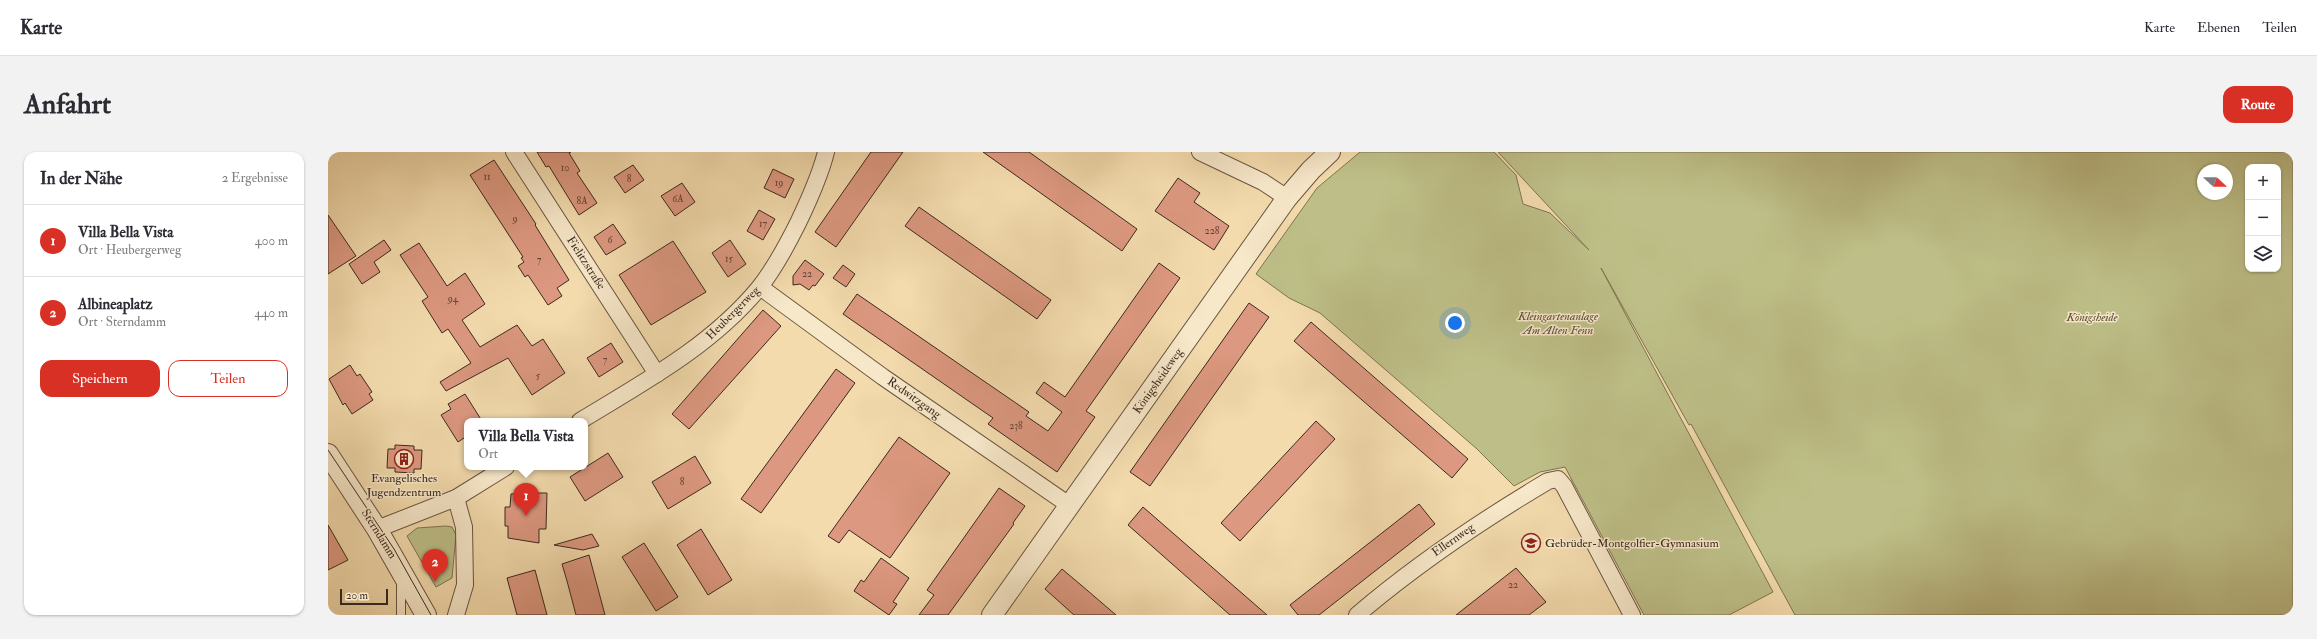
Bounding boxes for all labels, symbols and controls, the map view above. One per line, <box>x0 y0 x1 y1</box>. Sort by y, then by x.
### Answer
text: Karte <box>20 16 62 40</box>
text: Karte <box>2144 19 2175 36</box>
text: Ebenen <box>2197 19 2240 36</box>
text: Teilen <box>2262 19 2297 36</box>
button: Route <box>2223 86 2293 123</box>
text: Anfahrt <box>24 87 111 122</box>
house number: 10 <box>561 162 569 174</box>
north arrow <box>2197 164 2233 200</box>
map controls <box>2245 164 2281 272</box>
button: + <box>2245 164 2281 200</box>
text: In der Nähe <box>40 168 122 189</box>
text: 2 Ergebnisse <box>222 170 288 186</box>
house number: 11 <box>483 171 491 183</box>
house number: 8 <box>627 173 632 185</box>
house number: 19 <box>775 177 783 189</box>
house number: 6A <box>672 193 684 205</box>
house number: 8A <box>576 195 588 207</box>
button: − <box>2245 200 2281 236</box>
house number: 9 <box>511 213 518 225</box>
house number: 17 <box>759 218 767 230</box>
text: Villa Bella Vista <box>78 223 173 242</box>
house number: 228 <box>1205 225 1220 237</box>
text: 1 <box>51 233 55 249</box>
text: 400 m <box>255 233 288 249</box>
street label: Fielitzstraße <box>563 234 609 292</box>
house number: 6 <box>607 234 613 246</box>
button: layers <box>2245 236 2281 272</box>
text: Ort · Heubergerweg <box>78 242 181 258</box>
house number: 15 <box>725 253 734 265</box>
house number: 7 <box>537 254 542 266</box>
house number: 22 <box>802 268 812 280</box>
street label: Heubergerweg <box>703 282 764 343</box>
house number: 94 <box>447 293 459 305</box>
text: Albineaplatz <box>78 295 152 314</box>
text: 2 <box>50 305 56 321</box>
text: 440 m <box>254 305 288 321</box>
park label: Kleingartenanlage Am Alten Fenn <box>1517 309 1599 338</box>
park label: Königsheide <box>2065 310 2119 325</box>
your location <box>1445 313 1465 333</box>
text: Ort · Sterndamm <box>78 314 166 330</box>
street label: Königsheideweg <box>1130 344 1187 417</box>
house number: 7 <box>603 354 608 366</box>
button: Speichern <box>40 360 160 397</box>
button: Teilen <box>168 360 288 397</box>
house number: 5 <box>536 370 541 382</box>
street label: Redwitzgang <box>884 374 945 423</box>
popup <box>464 418 588 470</box>
house number: 238 <box>1009 420 1023 432</box>
text: Villa Bella Vista <box>478 427 574 446</box>
text: Ort <box>478 446 498 462</box>
building icon: Evangelisches Jugendzentrum <box>393 448 415 470</box>
place label: Evangelisches Jugendzentrum <box>366 471 442 500</box>
house number: 8 <box>680 476 685 488</box>
pin: 1 <box>513 483 539 516</box>
street label: Sterndamm <box>358 506 400 562</box>
street label: Ellernweg <box>1429 519 1478 560</box>
school or university icon: Gebrüder-Montgolfier-Gymnasium <box>1520 532 1542 554</box>
place label: Gebrüder-Montgolfier-Gymnasium <box>1545 536 1719 551</box>
pin: 2 <box>422 549 448 582</box>
house number: 22 <box>1508 579 1518 591</box>
scale bar <box>340 587 388 606</box>
text: 20 m <box>346 589 368 602</box>

